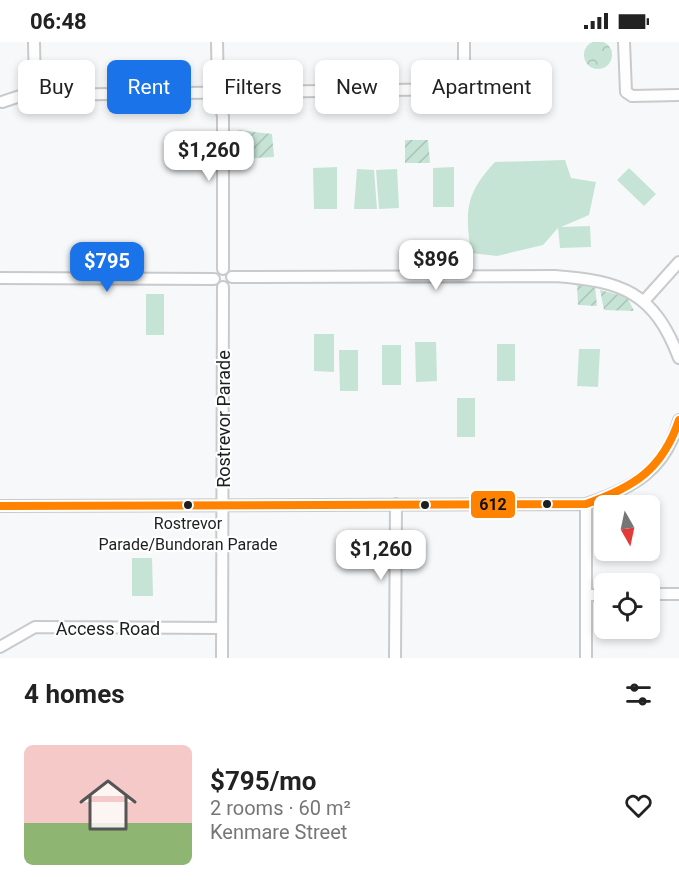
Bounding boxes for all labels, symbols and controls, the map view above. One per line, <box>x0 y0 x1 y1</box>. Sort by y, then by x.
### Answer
text: 06:48 <box>30 9 87 34</box>
chip: Buy <box>18 60 95 114</box>
chip: Rent <box>107 60 191 114</box>
chip: Filters <box>203 60 303 114</box>
chip: New <box>315 60 399 114</box>
chip: Apartment <box>411 60 552 114</box>
pin: $1,260 <box>160 131 258 182</box>
text: $1,260 <box>178 138 240 162</box>
pin: $896 <box>400 240 472 291</box>
pin: $795 <box>71 242 143 293</box>
text: $896 <box>413 247 459 271</box>
text: $795 <box>84 249 130 273</box>
street label: Rostrevor Parade <box>213 350 234 488</box>
line badge: 612 <box>470 490 516 519</box>
text: 612 <box>479 495 507 514</box>
north arrow <box>594 495 660 561</box>
map controls <box>594 495 660 639</box>
unlabelled marker <box>541 498 553 510</box>
marker: Rostrevor Parade/Bundoran Parade <box>182 499 194 511</box>
unlabelled marker <box>419 499 431 511</box>
place label: Rostrevor Parade/Bundoran Parade <box>98 514 278 554</box>
pin: $1,260 <box>332 530 430 581</box>
text: $1,260 <box>350 537 412 561</box>
button: locate <box>594 573 660 639</box>
street label: Access Road <box>56 618 160 639</box>
icon: filters <box>622 678 655 711</box>
text: 4 homes <box>24 679 125 709</box>
text: $795/mo <box>210 766 317 796</box>
icon: home <box>72 769 144 841</box>
icon: heart <box>622 789 655 822</box>
text: 2 rooms · 60 m² <box>210 796 351 820</box>
text: Kenmare Street <box>210 820 347 844</box>

